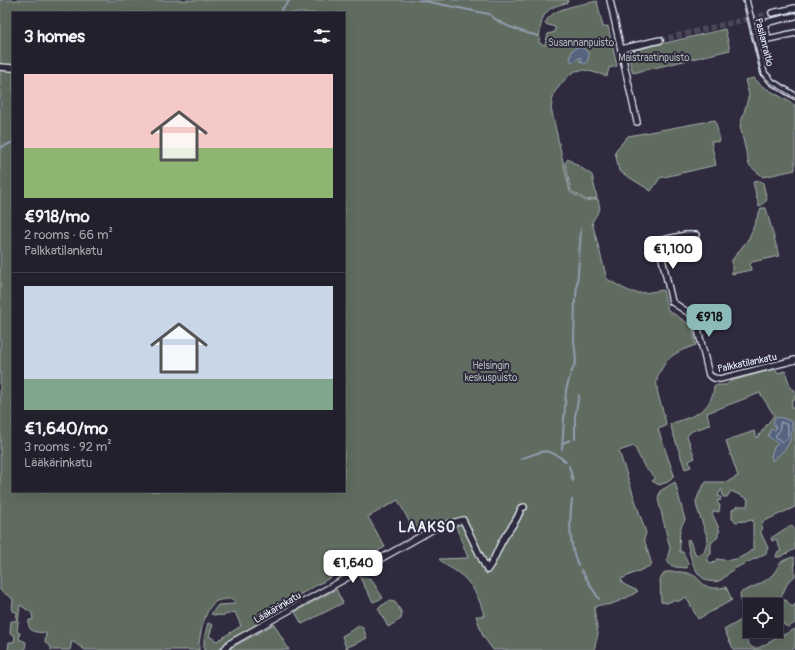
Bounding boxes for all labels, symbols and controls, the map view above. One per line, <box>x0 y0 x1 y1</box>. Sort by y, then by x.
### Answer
street label: Pasilanraitio <box>752 17 776 68</box>
icon: filters <box>311 25 333 47</box>
text: 3 homes <box>24 26 85 47</box>
park label: Susannanpuisto <box>548 37 615 49</box>
park label: Maistraatinpuisto <box>618 52 690 64</box>
icon: home <box>143 100 215 172</box>
text: €918/mo <box>24 206 90 227</box>
text: 2 rooms · 66 m² <box>24 227 113 243</box>
pin: €1,100 <box>640 236 706 270</box>
text: €1,100 <box>653 241 693 257</box>
text: Palkkatilankatu <box>24 243 103 259</box>
pin: €918 <box>685 304 733 338</box>
text: €918 <box>696 309 722 325</box>
icon: home <box>143 312 215 384</box>
street label: Palkkatilankatu <box>716 351 778 375</box>
park label: Helsingin keskuspuisto <box>465 360 518 384</box>
text: €1,640/mo <box>24 418 108 439</box>
text: 3 rooms · 92 m² <box>24 439 112 455</box>
text: Lääkärinkatu <box>24 455 92 471</box>
district label: LAAKSO <box>398 519 456 536</box>
pin: €1,640 <box>320 550 386 584</box>
text: €1,640 <box>333 555 373 571</box>
street label: Lääkärinkatu <box>252 590 303 626</box>
map controls <box>743 598 783 638</box>
button: locate <box>743 598 783 638</box>

